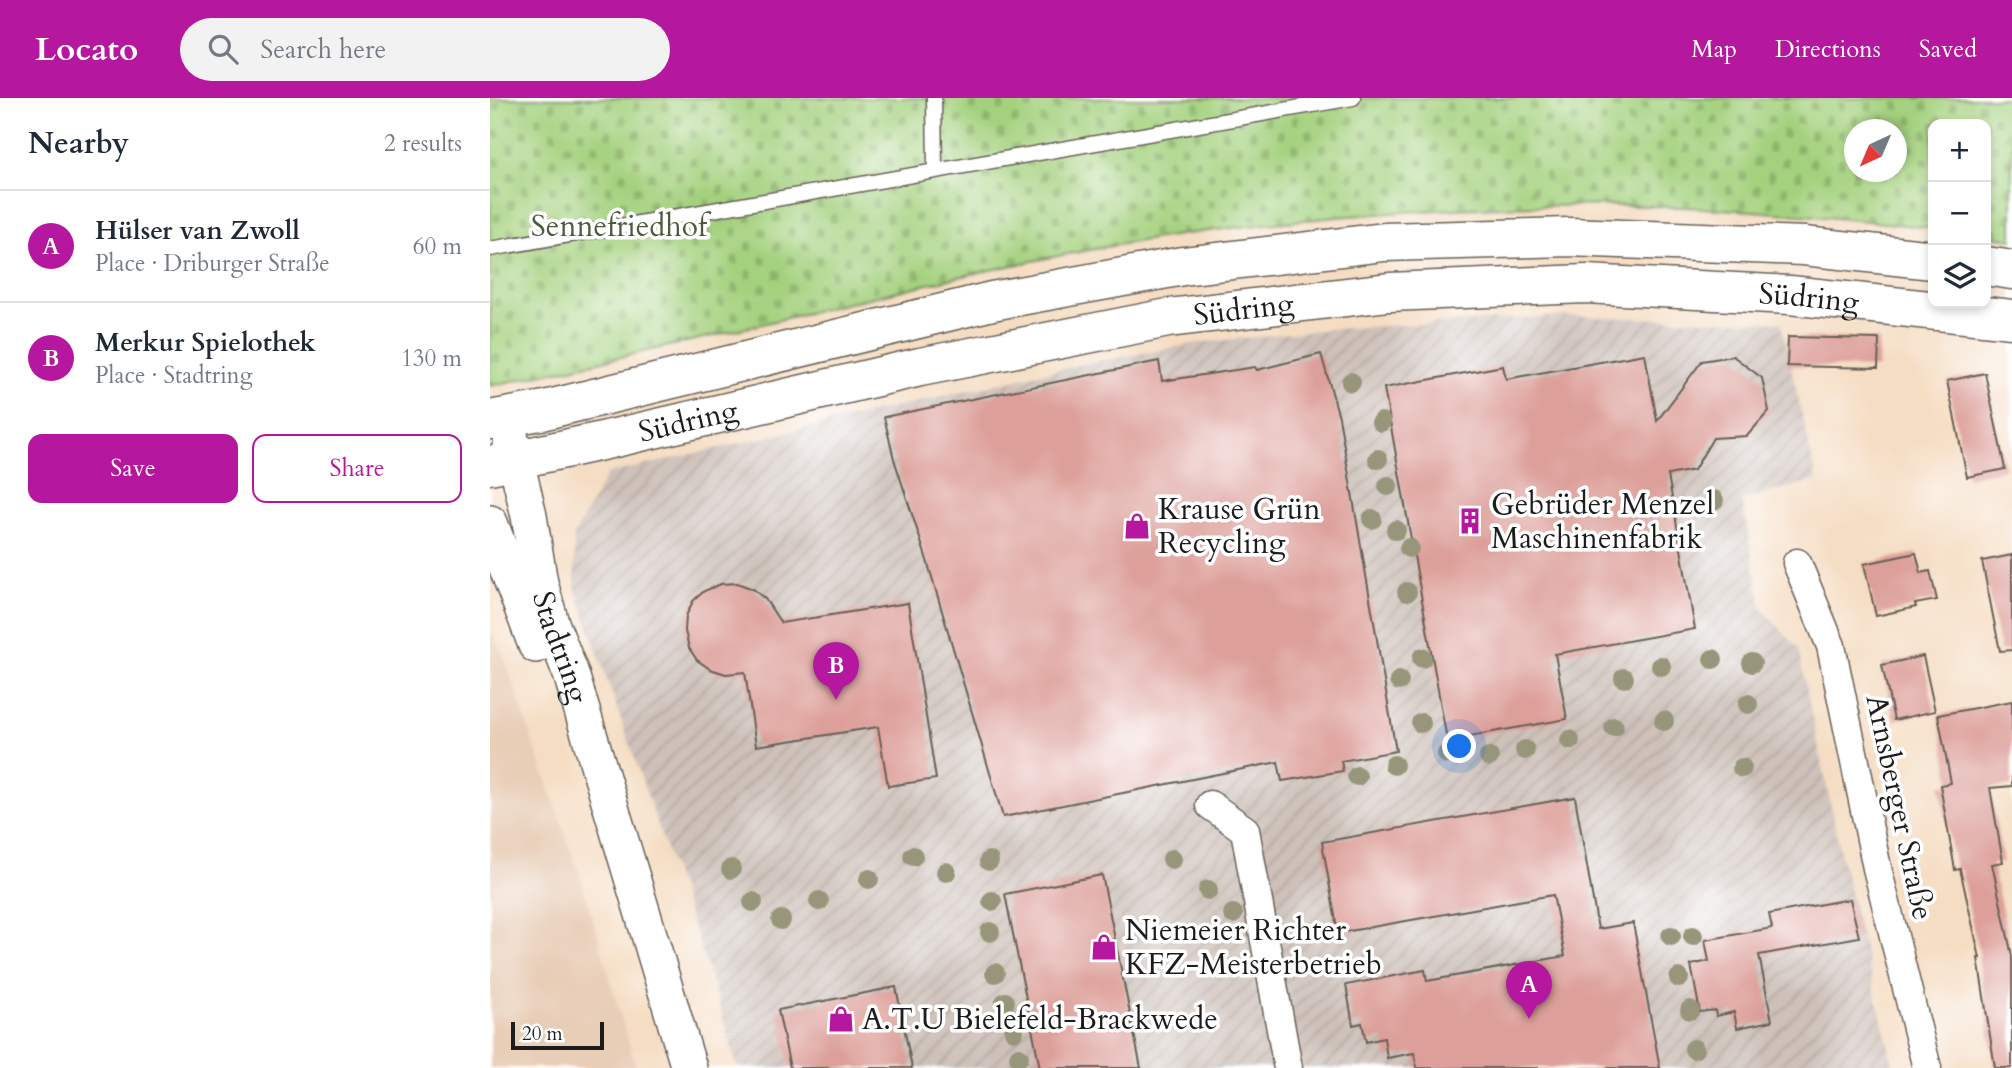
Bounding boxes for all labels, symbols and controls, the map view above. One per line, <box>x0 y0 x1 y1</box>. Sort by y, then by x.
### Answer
search box <box>180 18 670 81</box>
text: Locato <box>35 27 138 72</box>
icon: search <box>204 30 242 68</box>
text: Search here <box>260 32 386 67</box>
text: Map <box>1691 33 1737 66</box>
text: Directions <box>1775 33 1881 66</box>
text: Saved <box>1919 33 1977 66</box>
north arrow <box>1844 119 1907 182</box>
map controls <box>1928 119 1991 308</box>
button: + <box>1928 119 1991 182</box>
text: Nearby <box>28 123 129 164</box>
text: 2 results <box>384 128 462 159</box>
button: − <box>1928 182 1991 245</box>
park label: Sennefriedhof <box>531 206 712 247</box>
text: Hülser van Zwoll <box>95 213 300 248</box>
text: A <box>42 231 60 262</box>
text: 60 m <box>413 231 462 262</box>
button: layers <box>1928 245 1991 308</box>
text: Place · Driburger Straße <box>95 248 330 279</box>
street label: Südring <box>1758 273 1861 323</box>
street label: Südring <box>1191 283 1296 336</box>
text: Merkur Spielothek <box>95 325 316 360</box>
text: B <box>43 343 59 374</box>
text: 130 m <box>401 343 462 374</box>
text: Place · Stadtring <box>95 360 253 391</box>
street label: Südring <box>635 390 742 453</box>
button: Save <box>28 434 238 503</box>
button: Share <box>252 434 462 503</box>
place label: Gebrüder Menzel Maschinenfabrik <box>1491 484 1714 559</box>
place label: Krause Grün Recycling <box>1158 489 1321 564</box>
building icon: Gebrüder Menzel Maschinenfabrik <box>1455 506 1485 536</box>
shop icon: Krause Grün Recycling <box>1122 511 1152 541</box>
street label: Stadtring <box>522 587 599 708</box>
pin: B <box>813 642 859 700</box>
street label: Arnsberger Straße <box>1856 691 1943 924</box>
your location <box>1442 729 1476 763</box>
place label: Niemeier Richter KFZ-Meisterbetrieb <box>1125 910 1382 985</box>
shop icon: Niemeier Richter KFZ-Meisterbetrieb <box>1089 932 1119 962</box>
pin: A <box>1506 961 1552 1019</box>
place label: A.T.U Bielefeld-Brackwede <box>862 999 1218 1040</box>
shop icon: A.T.U Bielefeld-Brackwede <box>826 1004 856 1034</box>
scale bar <box>511 1019 604 1051</box>
text: 20 m <box>522 1021 563 1047</box>

